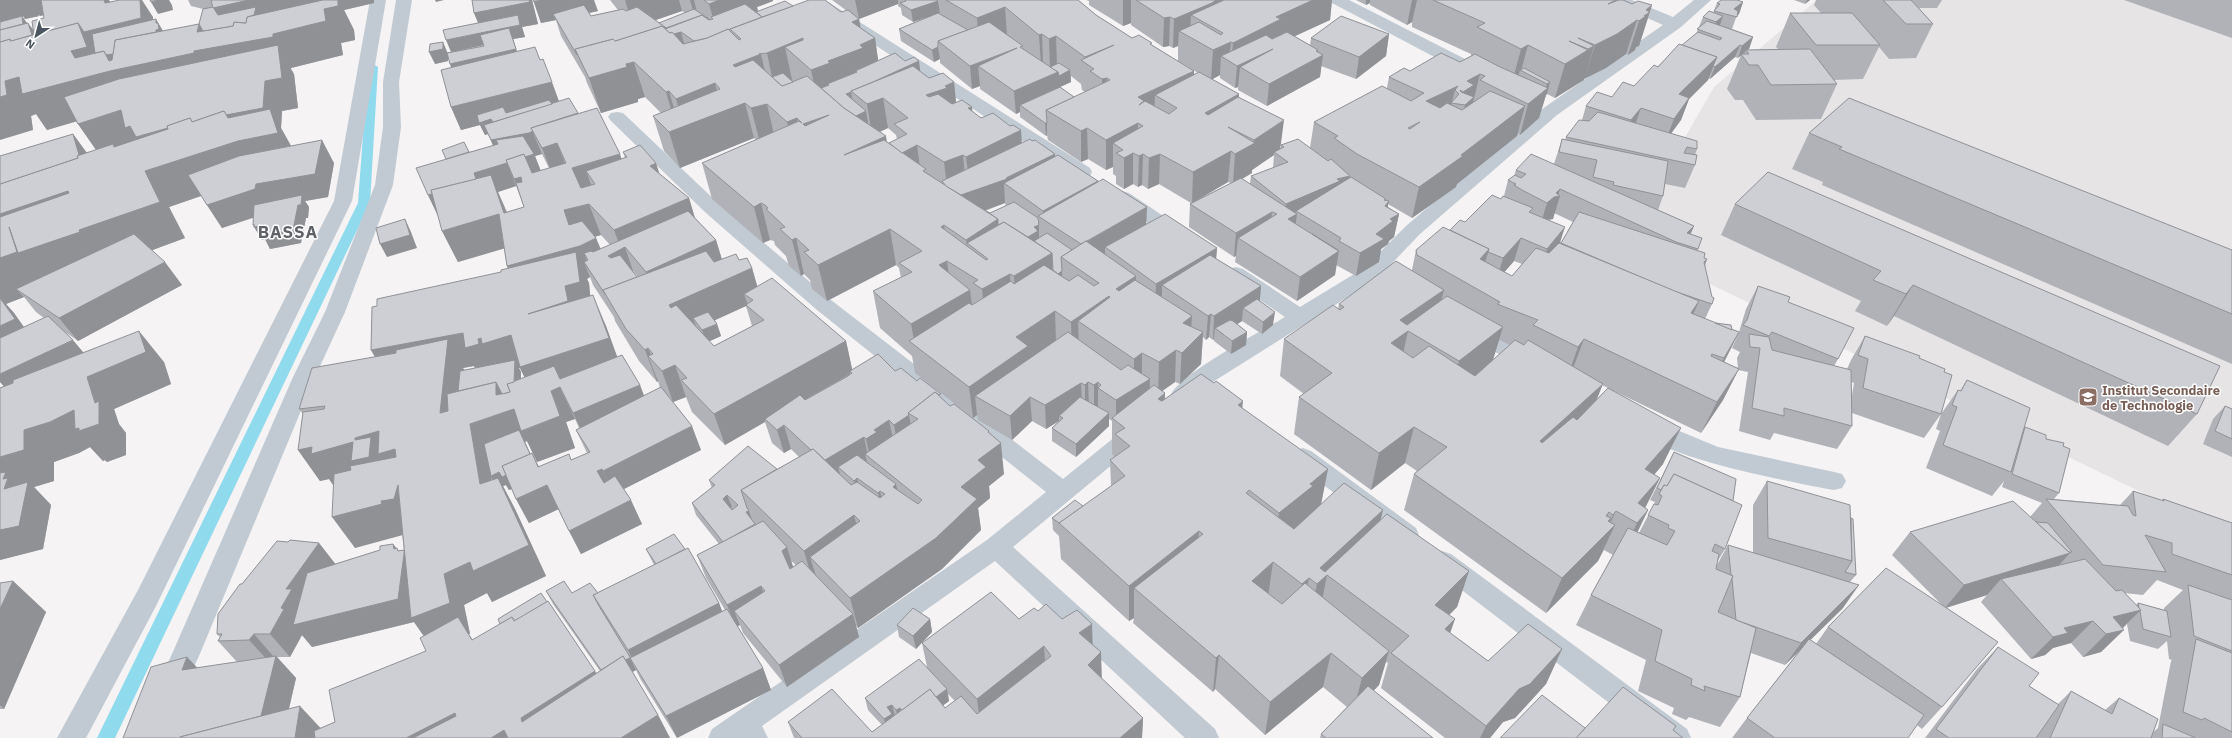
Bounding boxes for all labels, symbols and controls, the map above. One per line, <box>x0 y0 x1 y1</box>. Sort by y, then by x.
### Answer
north arrow <box>16 16 56 56</box>
text: N <box>23 36 37 52</box>
district label: BASSA <box>258 221 318 243</box>
place label: Institut Secondaire de Technologie <box>2102 382 2220 414</box>
school or university icon: Institut Secondaire de Technologie <box>2077 386 2099 408</box>

